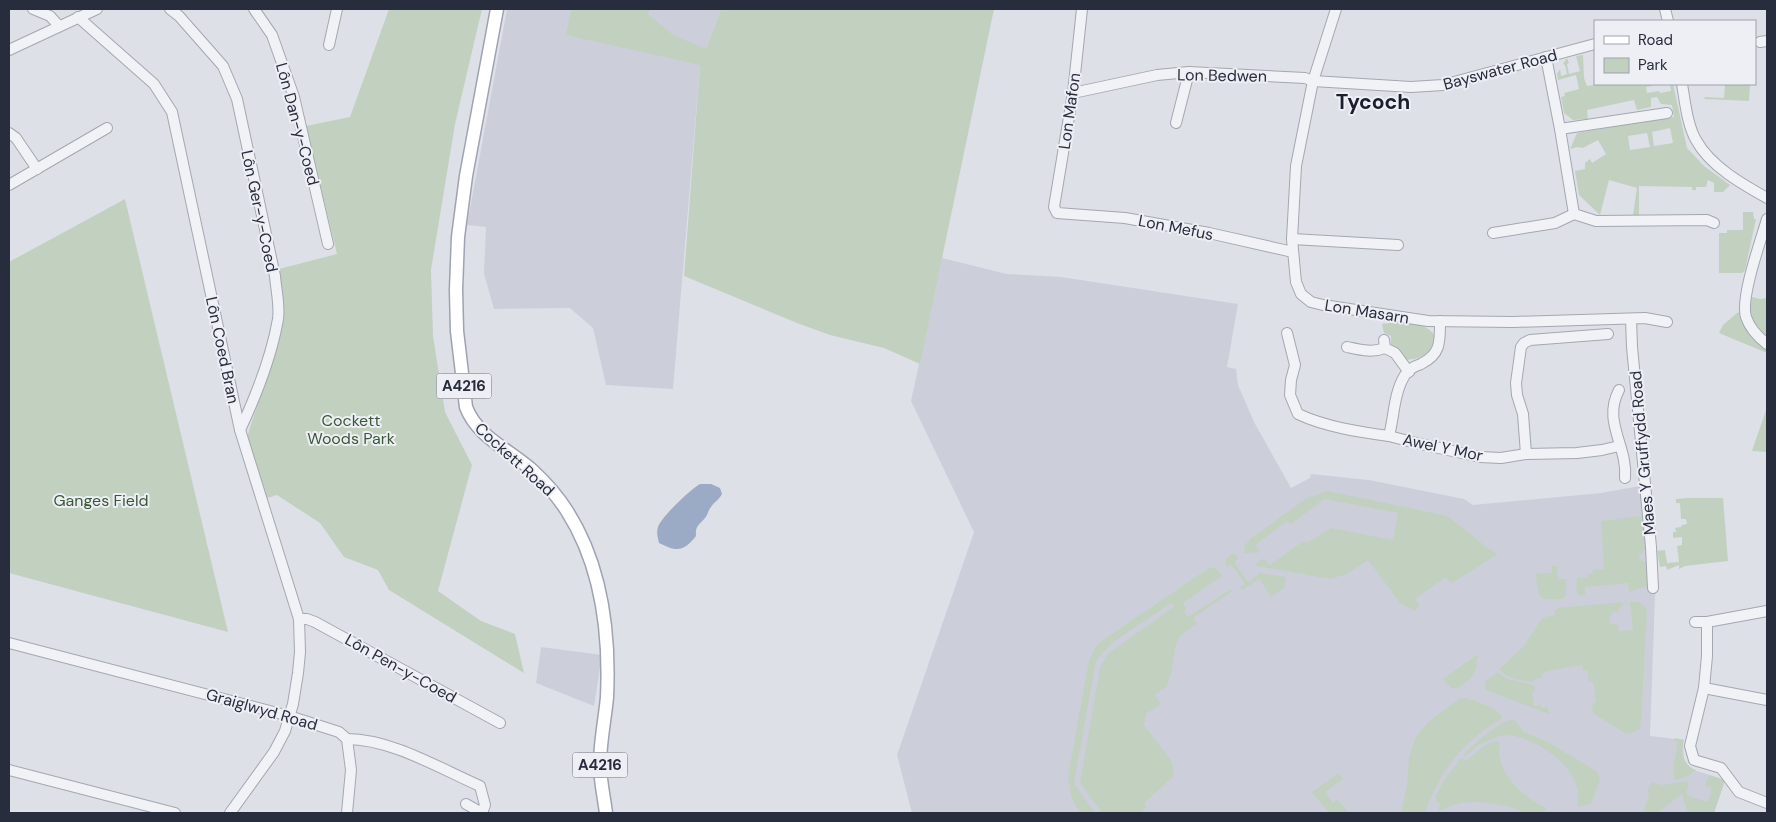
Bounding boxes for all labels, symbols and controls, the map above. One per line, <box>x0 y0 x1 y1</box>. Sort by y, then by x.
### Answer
legend <box>1594 20 1756 85</box>
text: Road <box>1638 30 1673 50</box>
street label: Bayswater Road <box>1441 44 1559 95</box>
text: Park <box>1638 55 1668 75</box>
street label: Lôn Dan-y-Coed <box>271 60 324 188</box>
street label: Lon Bedwen <box>1177 64 1267 87</box>
street label: Lon Mafon <box>1054 71 1085 151</box>
district label: Tycoch <box>1336 88 1410 116</box>
street label: Lôn Ger-y-Coed <box>236 148 283 274</box>
street label: Lon Mefus <box>1136 210 1215 245</box>
street label: Lon Masarn <box>1323 294 1411 329</box>
street label: Lôn Coed Bran <box>201 295 244 406</box>
street label: Maes Y Gruffydd Road <box>1625 370 1660 536</box>
road number: A4216 <box>436 374 492 398</box>
park label: Cockett Woods Park <box>307 410 395 449</box>
street label: Cockett Road <box>470 418 559 501</box>
street label: Awel Y Mor <box>1401 429 1485 466</box>
park label: Ganges Field <box>53 490 149 511</box>
street label: Lôn Pen-y-Coed <box>341 629 460 708</box>
street label: Graiglwyd Road <box>204 684 320 735</box>
road number: A4216 <box>572 752 628 778</box>

